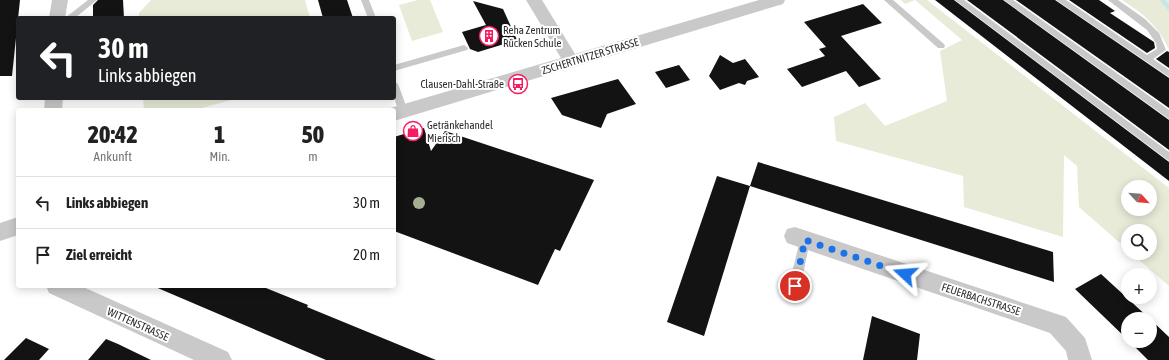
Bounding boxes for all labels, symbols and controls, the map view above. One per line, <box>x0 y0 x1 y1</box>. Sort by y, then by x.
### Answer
place label: Reha Zentrum Rücken Schule <box>503 24 561 49</box>
building icon: Reha Zentrum Rücken Schule <box>478 25 500 47</box>
icon: left <box>32 32 84 84</box>
text: 30 m <box>98 32 148 64</box>
street label: ZSCHERTNITZER STRASSE <box>540 35 640 76</box>
text: Links abbiegen <box>98 65 197 86</box>
bus stop icon: Clausen-Dahl-Straße <box>507 73 529 95</box>
place label: Clausen-Dahl-Straße <box>420 78 504 90</box>
place label: Getränkehandel Mierisch <box>427 119 493 144</box>
shop icon: Getränkehandel Mierisch <box>402 120 424 142</box>
text: 20:42 <box>88 121 138 148</box>
text: 1 <box>214 121 225 148</box>
text: 50 <box>302 121 324 148</box>
text: Ankunft <box>94 149 132 164</box>
text: Min. <box>209 149 230 164</box>
text: m <box>308 149 318 164</box>
north arrow <box>1121 180 1157 216</box>
map controls <box>1121 180 1157 348</box>
icon: left <box>32 192 54 214</box>
text: Links abbiegen <box>66 194 148 211</box>
text: 30 m <box>353 194 380 211</box>
button: search <box>1121 224 1157 260</box>
icon: arrive <box>32 244 54 266</box>
text: Ziel erreicht <box>66 246 132 263</box>
text: 20 m <box>353 246 380 263</box>
position arrow <box>884 253 926 295</box>
button: + <box>1121 268 1157 304</box>
pin <box>778 269 812 303</box>
icon: arrive <box>784 275 806 297</box>
street label: FEUERBACHSTRASSE <box>940 281 1022 317</box>
street label: WITTENSTRASSE <box>105 305 171 343</box>
button: − <box>1121 312 1157 348</box>

